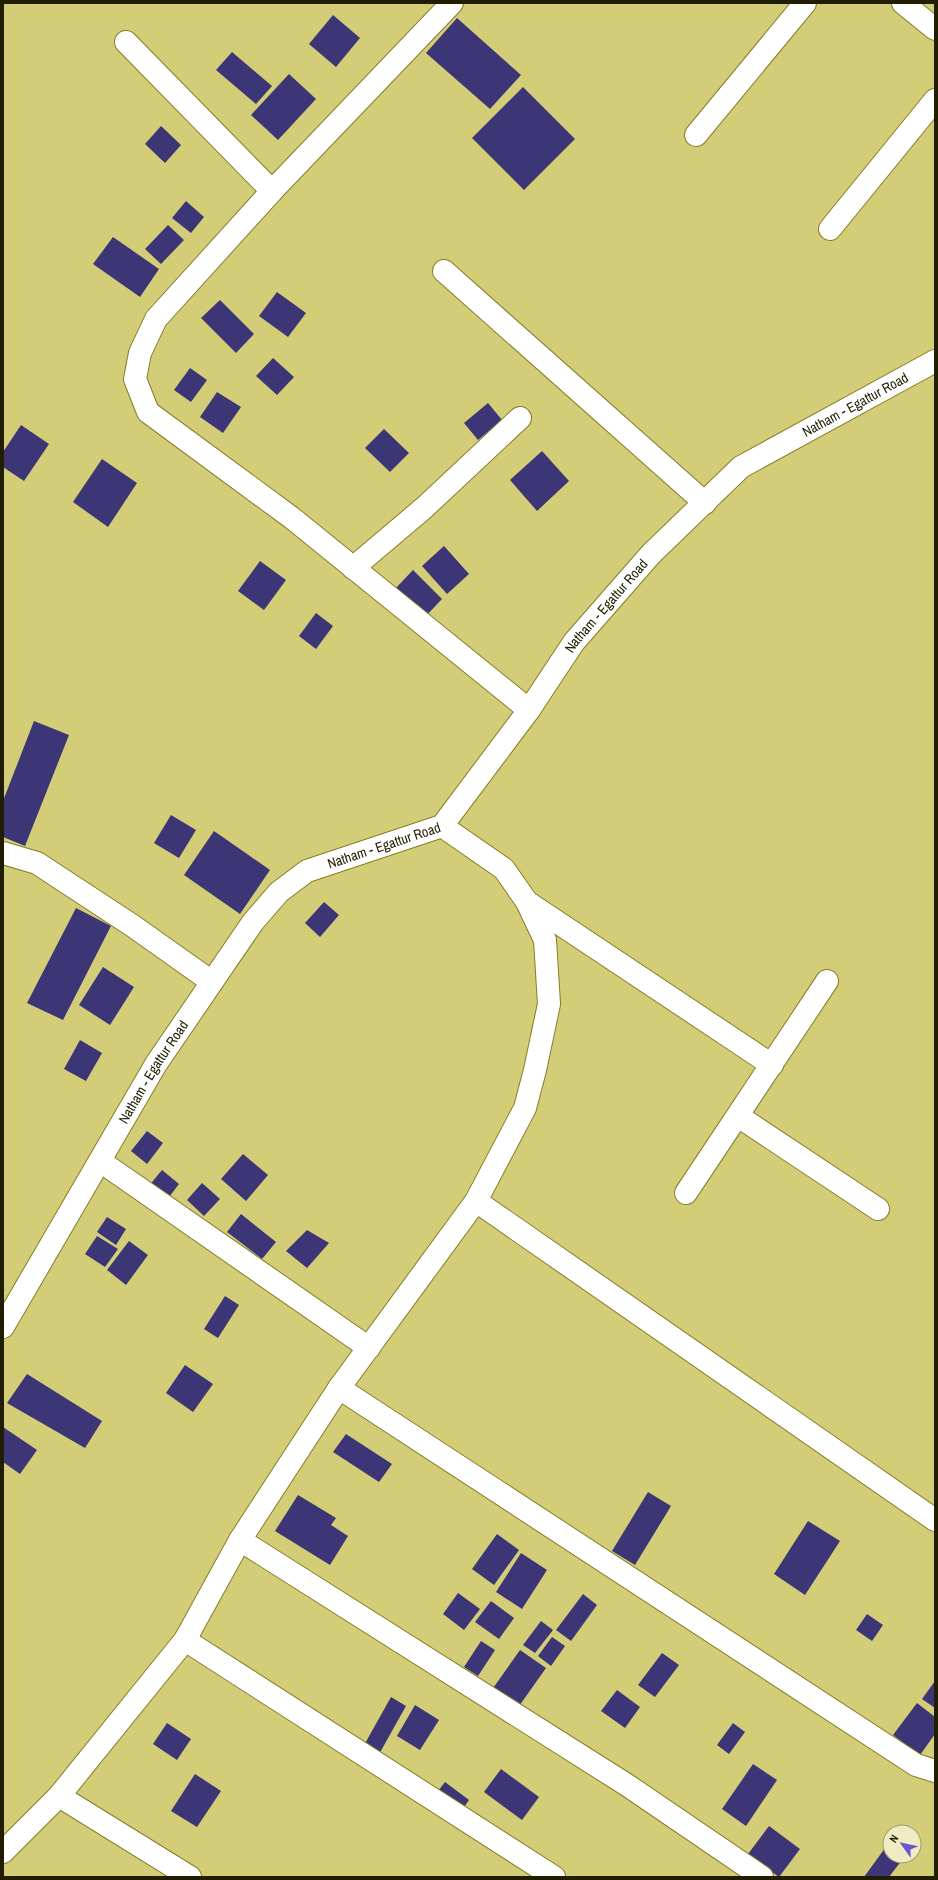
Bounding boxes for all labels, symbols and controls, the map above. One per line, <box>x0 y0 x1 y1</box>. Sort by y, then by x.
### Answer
street label: Natham - Egattur Road <box>799 368 911 441</box>
street label: Natham - Egattur Road <box>560 555 651 656</box>
street label: Natham - Egattur Road <box>325 818 443 873</box>
street label: Natham - Egattur Road <box>114 1017 192 1127</box>
north arrow <box>882 1824 922 1864</box>
text: N <box>886 1832 901 1845</box>

